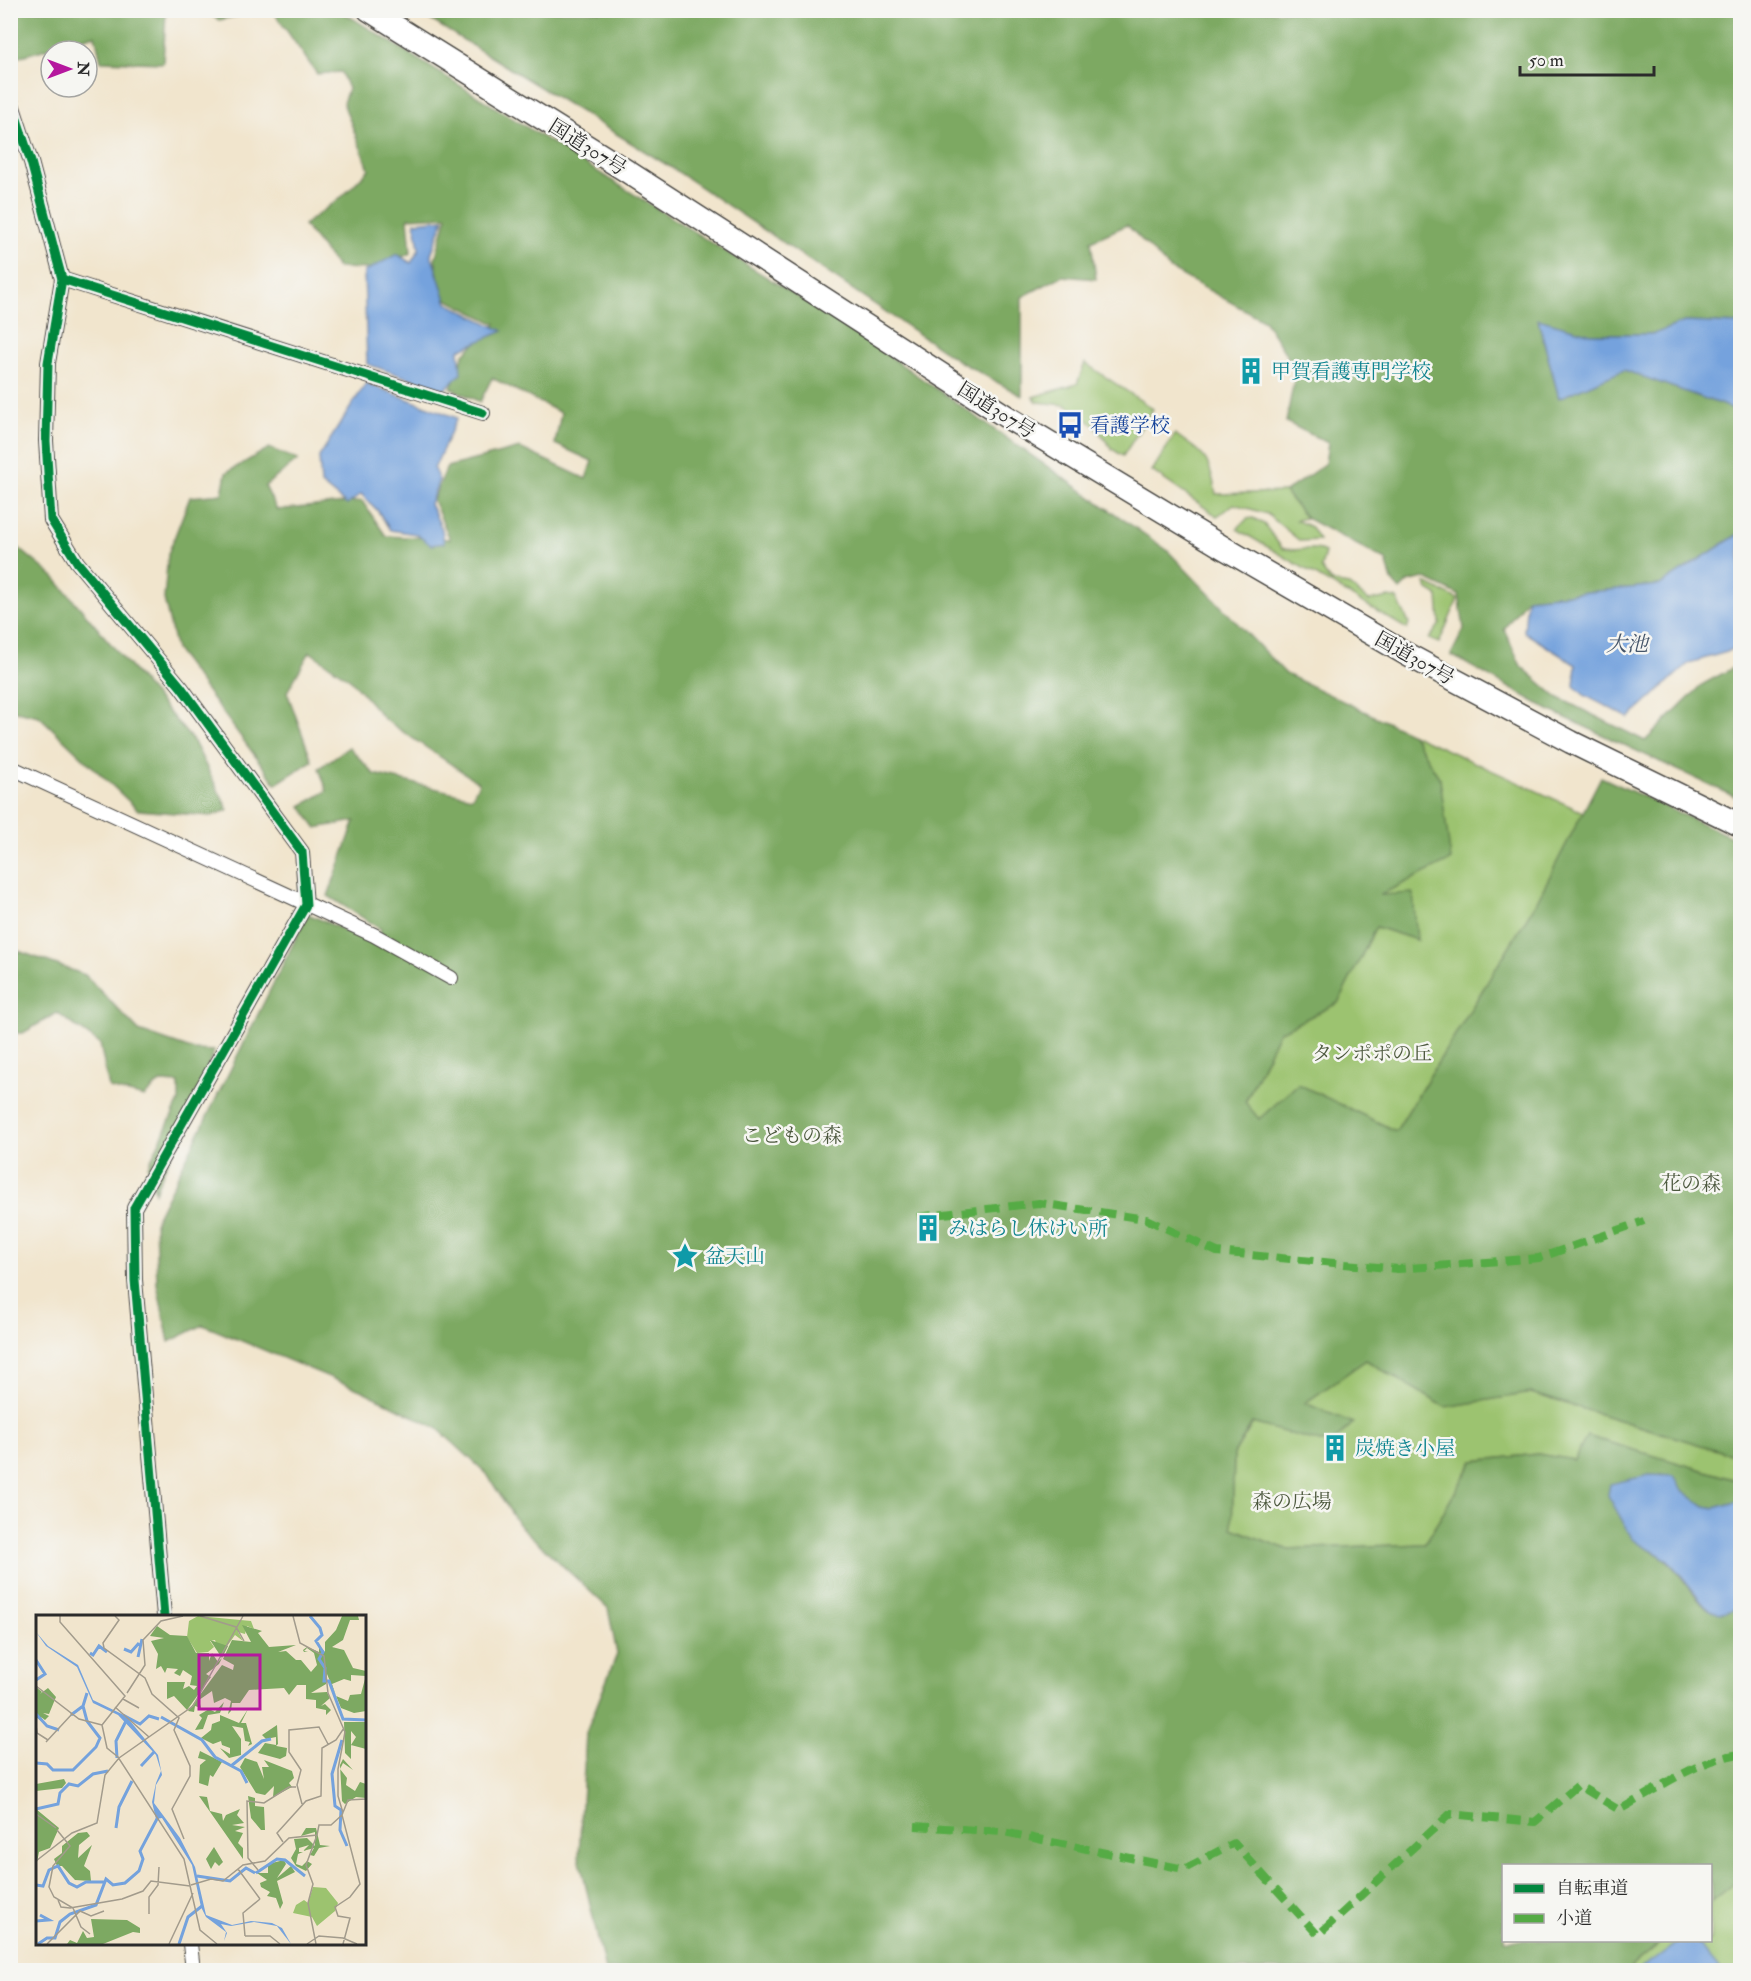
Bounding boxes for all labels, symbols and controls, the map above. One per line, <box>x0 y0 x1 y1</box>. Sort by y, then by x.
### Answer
north arrow <box>39 39 99 99</box>
scale bar <box>1520 39 1654 77</box>
text: 50 m <box>1529 49 1564 72</box>
text: N <box>73 61 93 77</box>
street label: 国道307号 <box>544 114 631 181</box>
building icon: 甲賀看護専門学校 <box>1236 356 1266 386</box>
place label: 甲賀看護専門学校 <box>1271 359 1431 384</box>
street label: 国道307号 <box>953 377 1040 444</box>
bus stop icon: 看護学校 <box>1055 410 1085 440</box>
place label: 看護学校 <box>1090 413 1170 438</box>
street label: 国道307号 <box>1371 626 1459 690</box>
water label: 大池 <box>1606 631 1650 658</box>
park label: タンポポの丘 <box>1312 1041 1432 1066</box>
park label: こどもの森 <box>742 1123 842 1148</box>
park label: 花の森 <box>1661 1171 1721 1196</box>
building icon: みはらし休けい所 <box>913 1213 943 1243</box>
place label: みはらし休けい所 <box>948 1216 1108 1241</box>
place icon: 盆天山 <box>670 1241 700 1271</box>
place label: 盆天山 <box>705 1244 765 1269</box>
building icon: 炭焼き小屋 <box>1320 1433 1350 1463</box>
place label: 炭焼き小屋 <box>1355 1436 1455 1461</box>
park label: 森の広場 <box>1252 1489 1332 1514</box>
inset map <box>36 1615 366 1945</box>
legend <box>1502 1864 1712 1942</box>
text: 自転車道 <box>1556 1877 1628 1900</box>
text: 小道 <box>1556 1907 1592 1930</box>

